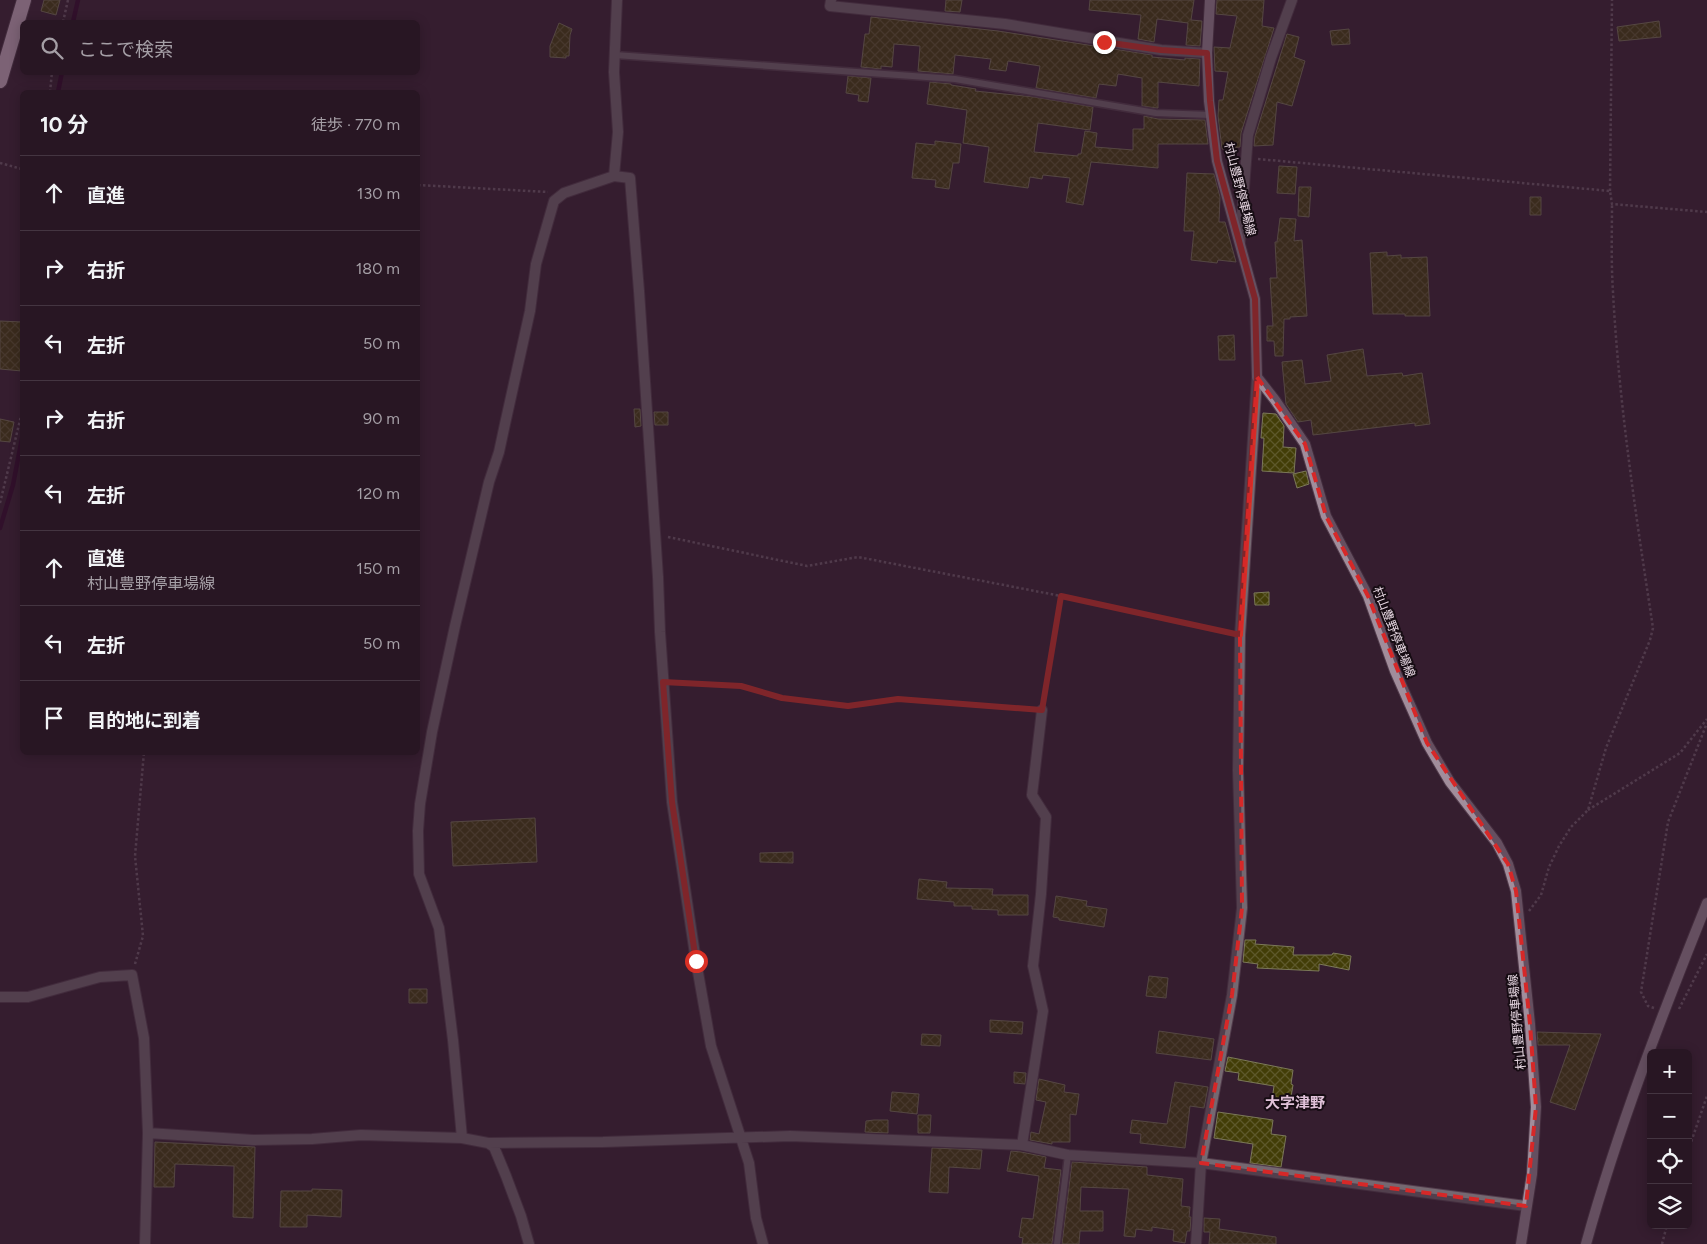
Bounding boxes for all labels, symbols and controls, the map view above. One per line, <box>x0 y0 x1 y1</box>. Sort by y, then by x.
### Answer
search box <box>20 20 420 75</box>
route end <box>1093 31 1116 54</box>
icon: search <box>38 34 66 62</box>
text: ここで検索 <box>78 38 173 61</box>
text: 10 分 <box>40 112 88 137</box>
text: 徒歩 · 770 m <box>311 115 400 134</box>
street label: 村山豊野停車場線 <box>1222 141 1258 237</box>
icon: ahead <box>40 179 68 207</box>
text: 直進 <box>87 184 125 207</box>
text: 130 m <box>357 184 400 203</box>
icon: right <box>40 254 68 282</box>
text: 右折 <box>87 259 125 282</box>
text: 180 m <box>356 259 400 278</box>
icon: left <box>40 329 68 357</box>
text: 左折 <box>87 334 125 357</box>
text: 50 m <box>363 334 400 353</box>
icon: right <box>40 404 68 432</box>
text: 右折 <box>87 409 125 432</box>
text: 90 m <box>363 409 400 428</box>
icon: left <box>40 479 68 507</box>
text: 左折 <box>87 484 125 507</box>
text: 120 m <box>357 484 400 503</box>
text: 直進 <box>87 547 125 570</box>
icon: ahead <box>40 554 68 582</box>
text: 150 m <box>356 559 400 578</box>
text: 村山豊野停車場線 <box>87 574 215 593</box>
street label: 村山豊野停車場線 <box>1370 585 1418 679</box>
icon: left <box>40 629 68 657</box>
text: 左折 <box>87 634 125 657</box>
text: 50 m <box>363 634 400 653</box>
icon: arrive <box>40 704 68 732</box>
text: 目的地に到着 <box>87 709 201 732</box>
route start <box>685 950 708 973</box>
street label: 村山豊野停車場線 <box>1506 974 1528 1070</box>
map controls <box>1647 1049 1692 1229</box>
button: + <box>1647 1049 1692 1094</box>
district label: 大字津野 <box>1265 1094 1325 1112</box>
button: − <box>1647 1094 1692 1139</box>
button: locate <box>1647 1139 1692 1184</box>
button: layers <box>1647 1184 1692 1229</box>

